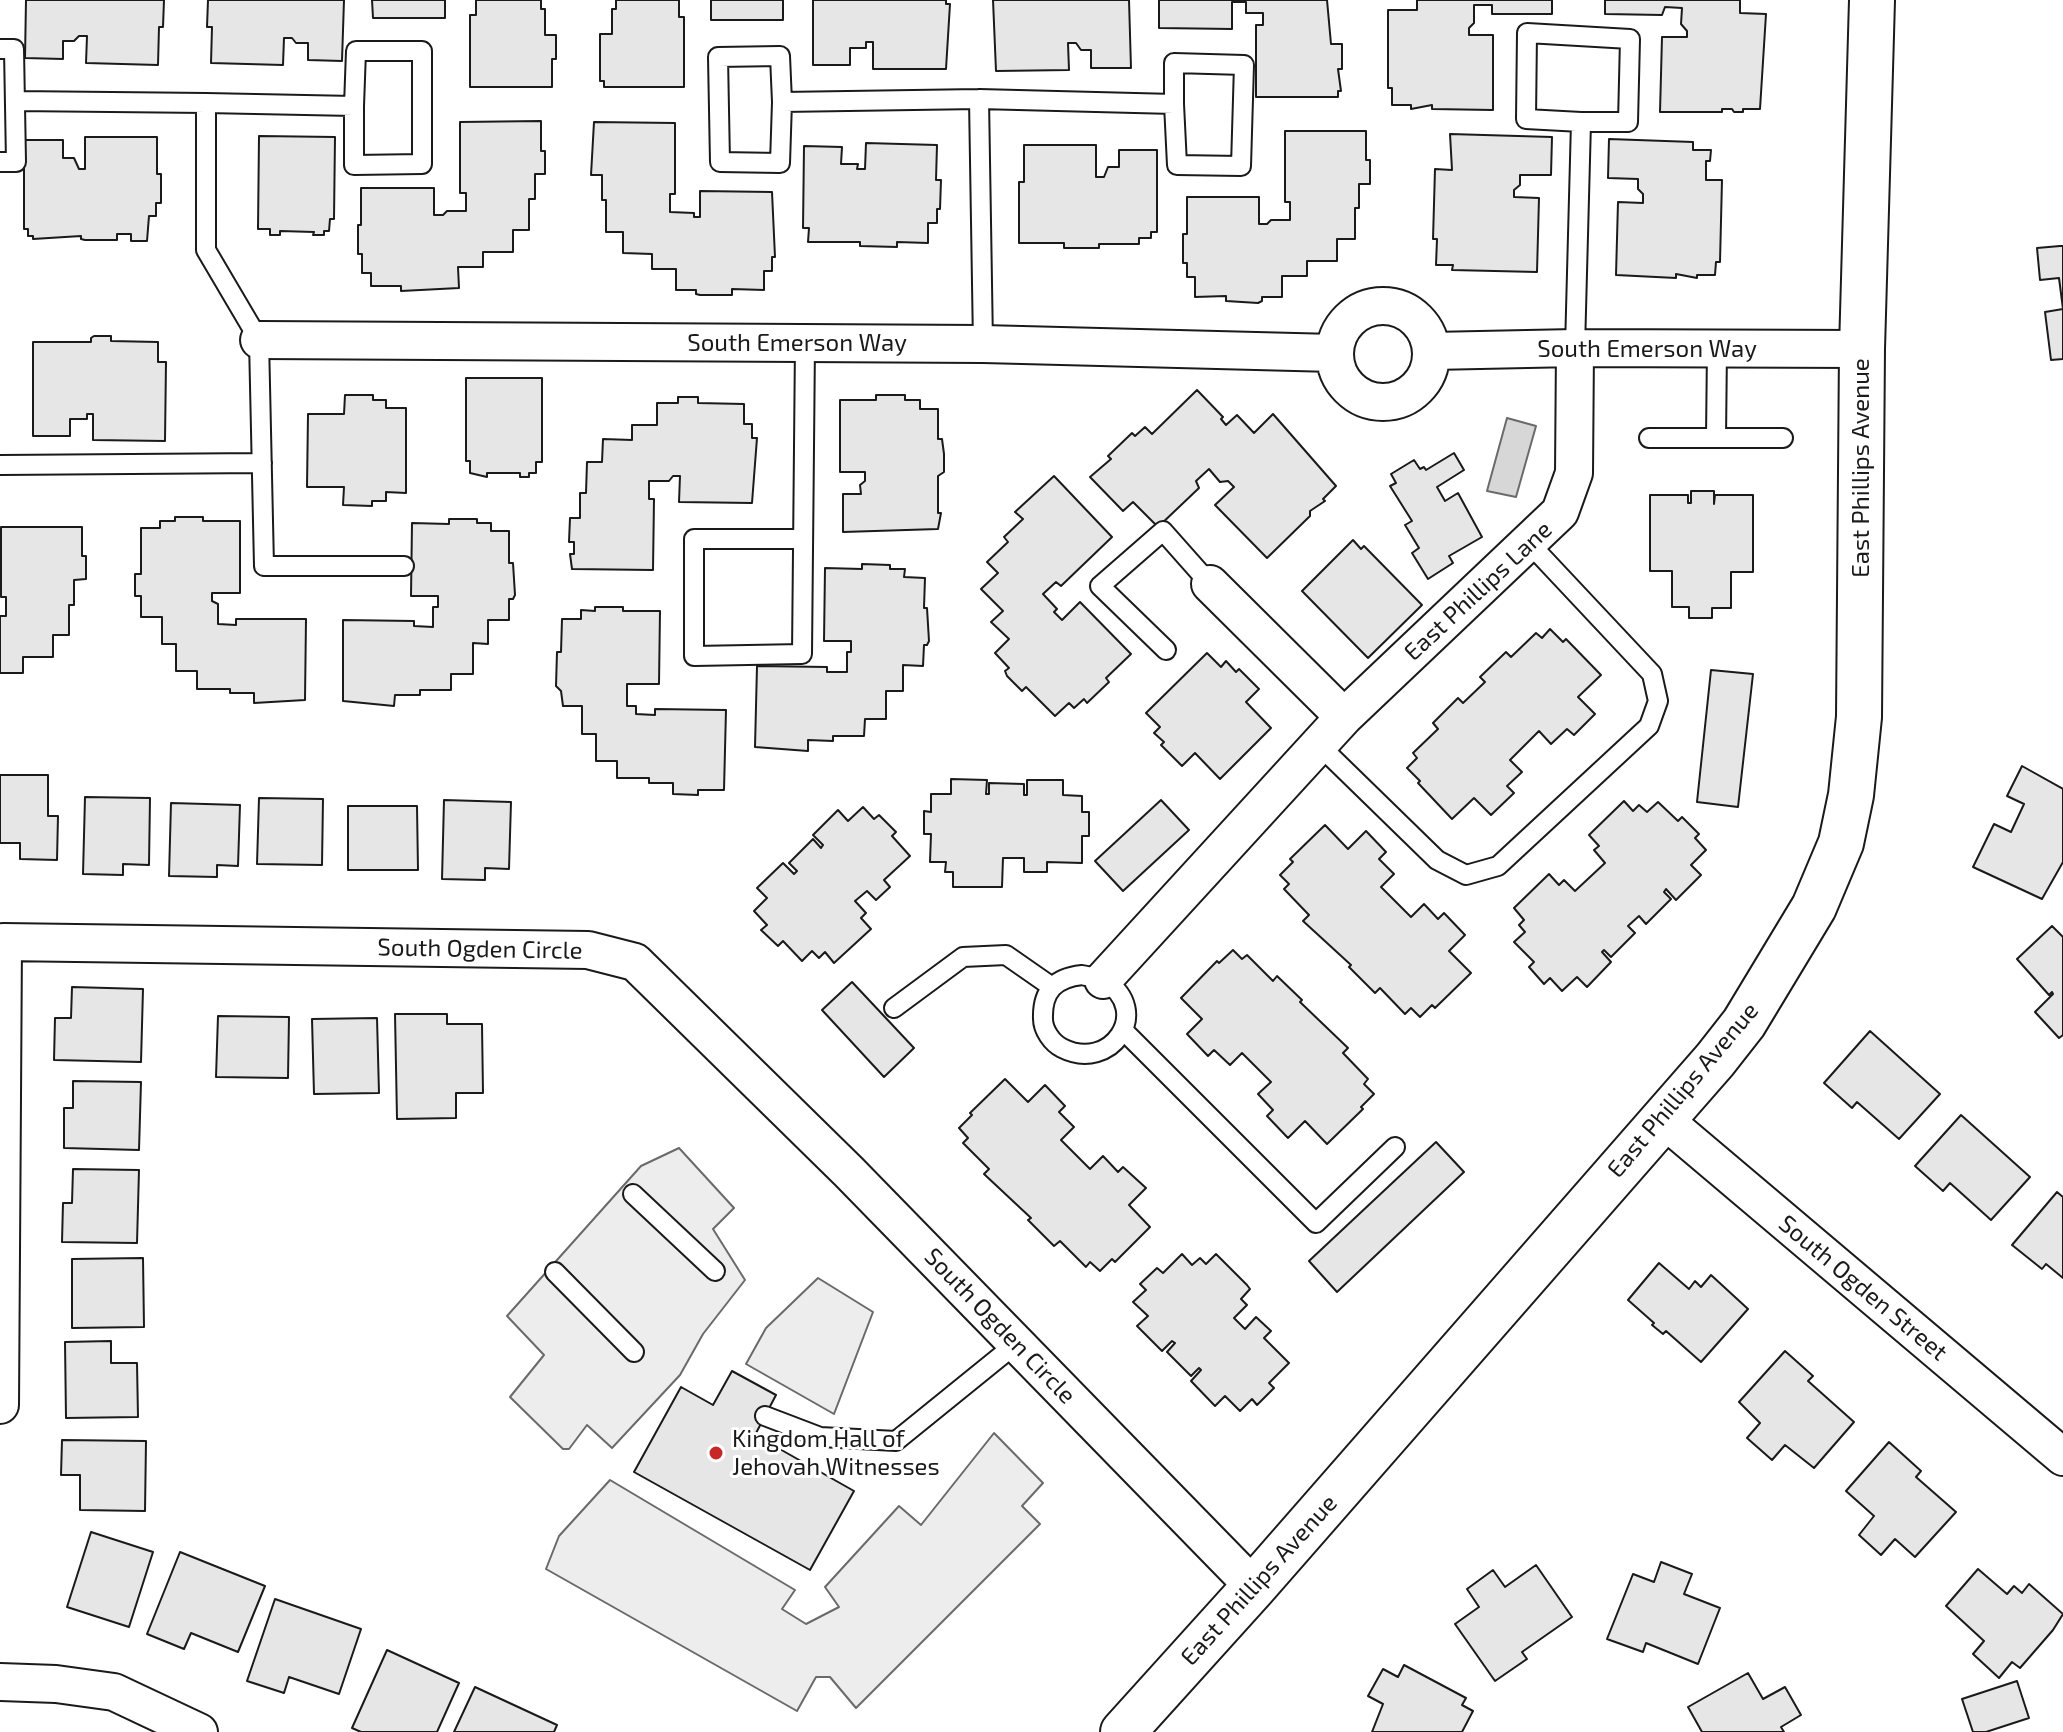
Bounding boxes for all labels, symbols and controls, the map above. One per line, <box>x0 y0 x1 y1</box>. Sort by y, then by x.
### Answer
street label: South Emerson Way <box>687 329 907 357</box>
street label: South Emerson Way <box>1537 335 1757 363</box>
street label: East Phillips Avenue <box>1847 358 1875 578</box>
street label: East Phillips Lane <box>1398 515 1558 667</box>
street label: South Ogden Circle <box>377 933 583 965</box>
street label: East Phillips Avenue <box>1601 997 1765 1183</box>
street label: South Ogden Street <box>1773 1209 1953 1367</box>
street label: South Ogden Circle <box>918 1242 1082 1410</box>
place label: Kingdom Hall of Jehovah Witnesses <box>732 1425 940 1481</box>
marker: Kingdom Hall of Jehovah Witnesses <box>707 1444 725 1462</box>
street label: East Phillips Avenue <box>1175 1489 1343 1671</box>

